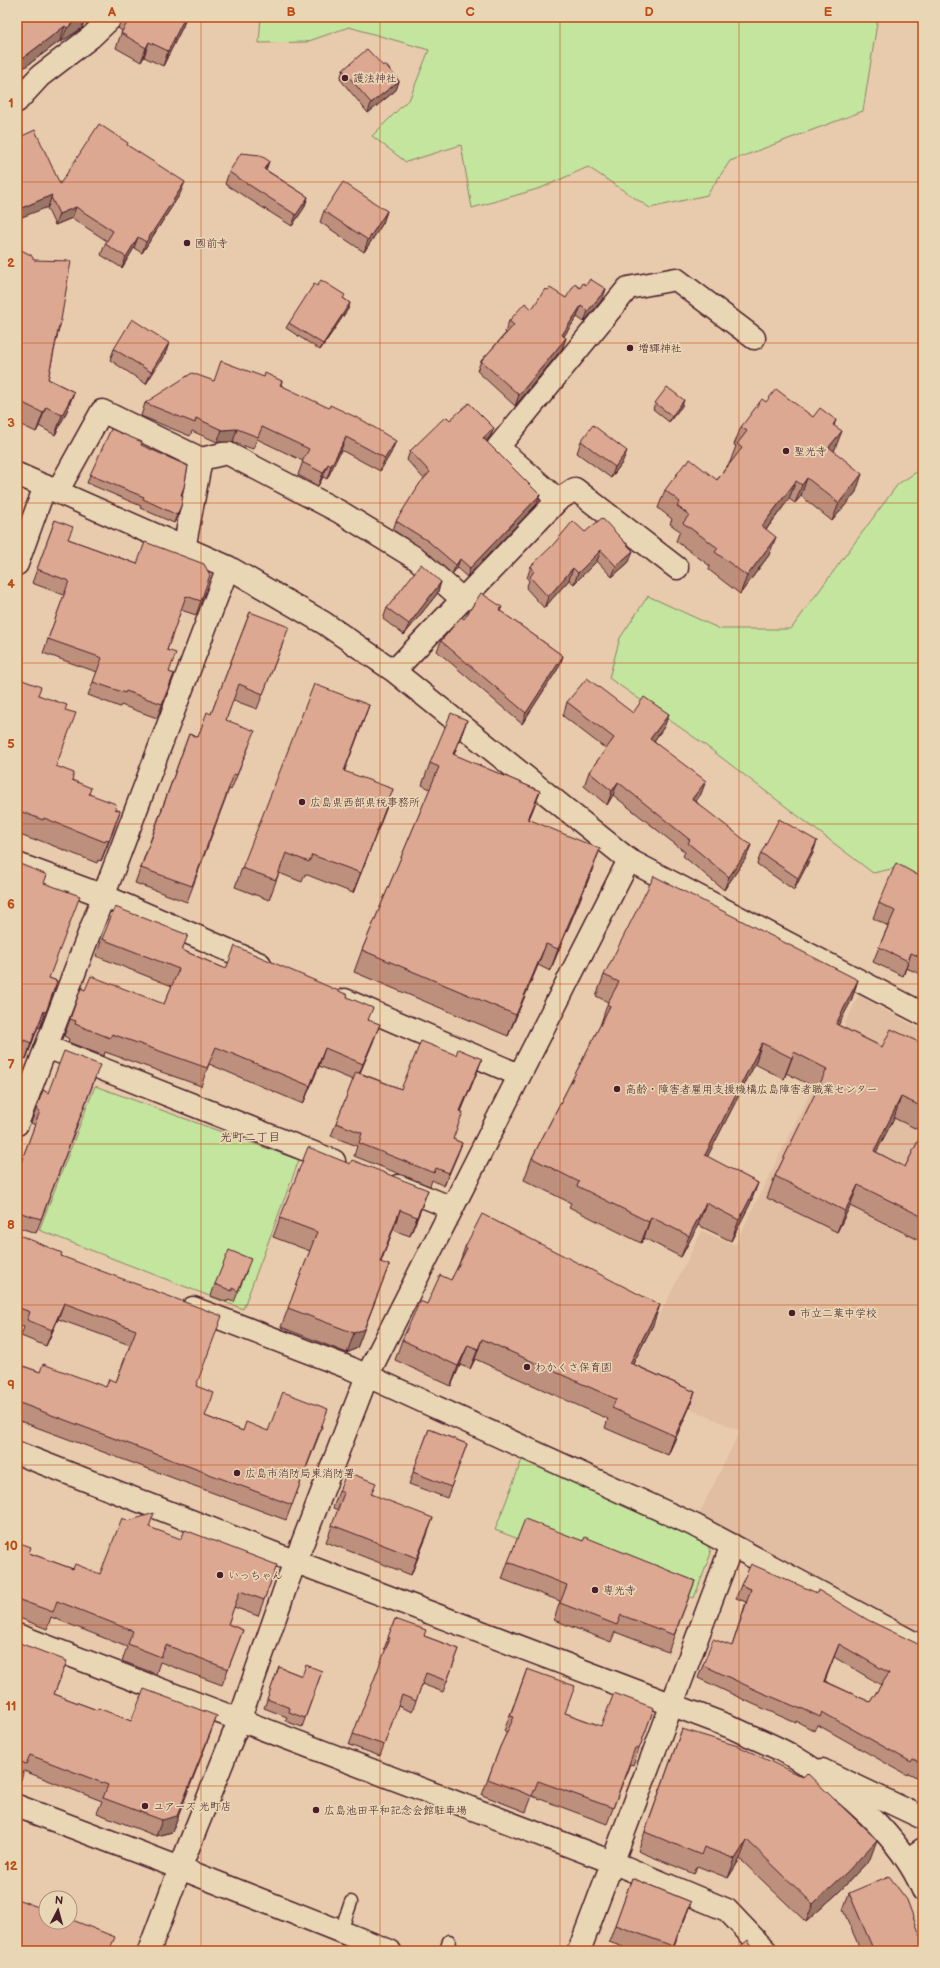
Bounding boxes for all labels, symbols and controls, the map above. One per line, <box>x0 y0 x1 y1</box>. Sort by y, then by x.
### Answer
text: A <box>107 4 116 20</box>
text: B <box>286 4 296 20</box>
text: C <box>465 4 475 20</box>
text: D <box>644 4 654 20</box>
text: E <box>824 4 833 20</box>
place label: 護法神社 <box>353 72 397 85</box>
marker: 護法神社 <box>340 73 350 83</box>
text: 1 <box>8 95 14 111</box>
place label: 國前寺 <box>195 237 228 250</box>
marker: 國前寺 <box>182 238 192 248</box>
text: 2 <box>7 255 15 271</box>
place label: 増輝神社 <box>638 342 682 355</box>
marker: 増輝神社 <box>625 343 635 353</box>
text: 3 <box>7 415 15 431</box>
place label: 聖光寺 <box>794 445 827 458</box>
marker: 聖光寺 <box>781 446 791 456</box>
text: 4 <box>7 576 15 592</box>
text: 5 <box>7 736 15 752</box>
place label: 広島県西部県税事務所 <box>310 796 420 809</box>
marker: 広島県西部県税事務所 <box>297 797 307 807</box>
text: 6 <box>7 896 15 912</box>
text: 7 <box>7 1057 15 1073</box>
place label: 高齢・障害者雇用支援機構広島障害者職業センター <box>625 1083 878 1096</box>
marker: 高齢・障害者雇用支援機構広島障害者職業センター <box>612 1084 622 1094</box>
district label: 光町二丁目 <box>220 1130 280 1145</box>
text: 8 <box>7 1217 15 1233</box>
place label: 市立二葉中学校 <box>800 1307 877 1320</box>
marker: 市立二葉中学校 <box>787 1308 797 1318</box>
place label: わかくさ保育園 <box>535 1361 612 1374</box>
marker: わかくさ保育園 <box>522 1362 532 1372</box>
text: 9 <box>7 1377 15 1393</box>
place label: 広島市消防局東消防署 <box>245 1467 355 1480</box>
marker: 広島市消防局東消防署 <box>232 1468 242 1478</box>
text: 10 <box>4 1538 18 1554</box>
place label: いっちゃん <box>228 1569 283 1582</box>
marker: いっちゃん <box>215 1570 225 1580</box>
place label: 専光寺 <box>603 1584 636 1597</box>
marker: 専光寺 <box>590 1585 600 1595</box>
text: 11 <box>6 1698 16 1714</box>
place label: ユアーズ 光町店 <box>153 1800 232 1813</box>
marker: ユアーズ 光町店 <box>140 1801 150 1811</box>
place label: 広島池田平和記念会館駐車場 <box>324 1804 467 1817</box>
marker: 広島池田平和記念会館駐車場 <box>311 1805 321 1815</box>
text: 12 <box>4 1858 18 1874</box>
north arrow <box>38 1890 78 1930</box>
text: N <box>54 1894 64 1907</box>

